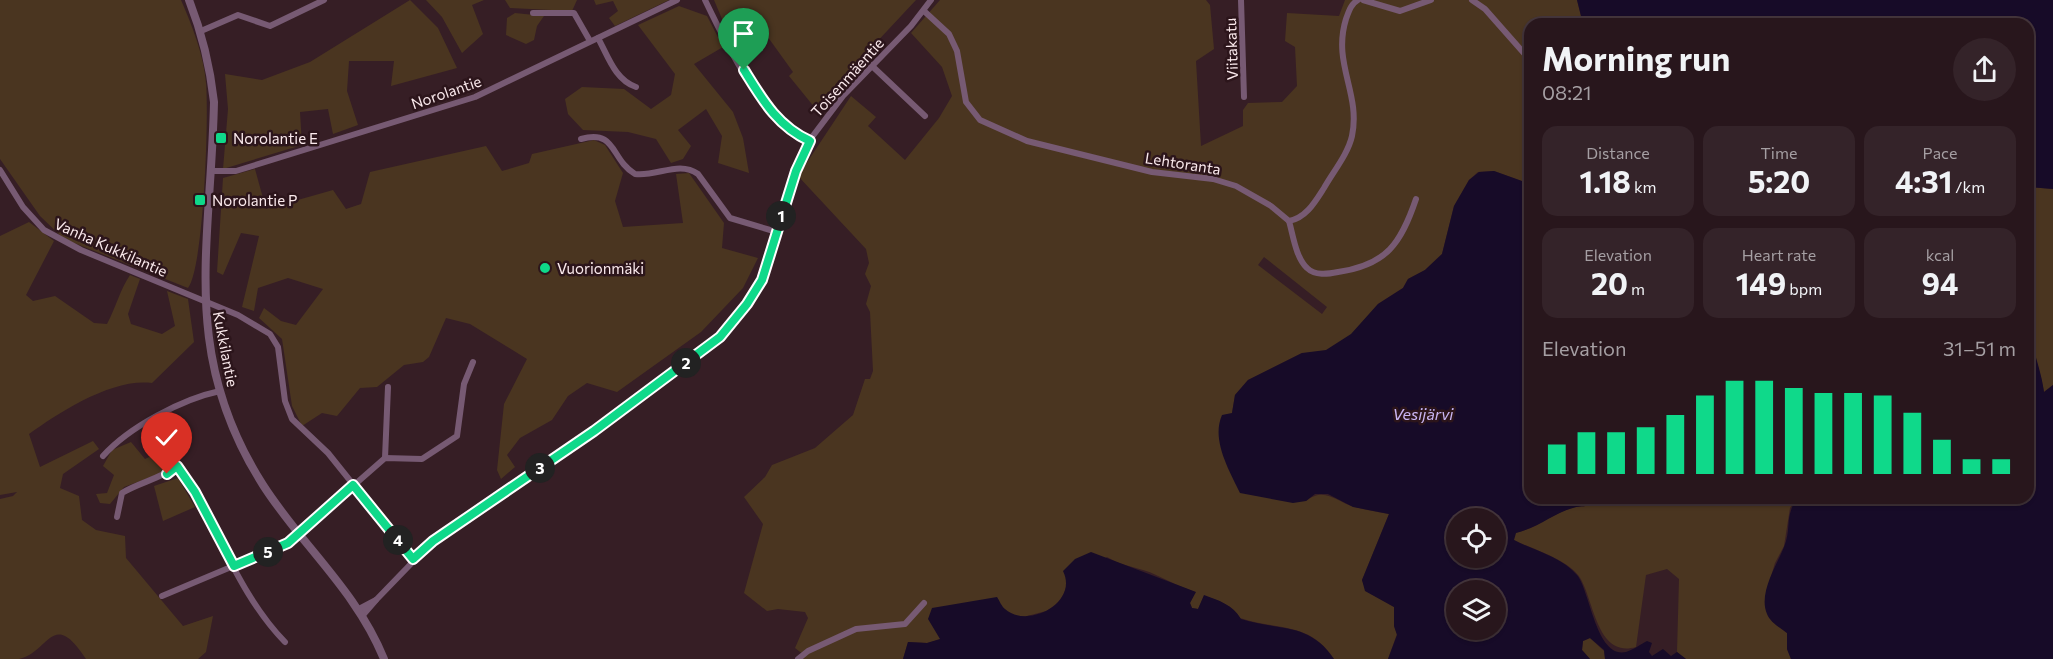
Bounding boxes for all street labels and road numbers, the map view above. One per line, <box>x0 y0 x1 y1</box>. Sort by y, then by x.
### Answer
street label: Viitakatu <box>1221 17 1241 81</box>
street label: Toisenmäentie <box>807 34 887 120</box>
street label: Norolantie <box>408 72 484 112</box>
street label: Lehtoranta <box>1144 148 1222 178</box>
street label: Vanha Kukkilantie <box>52 214 170 280</box>
street label: Kukkilantie <box>210 310 242 388</box>

